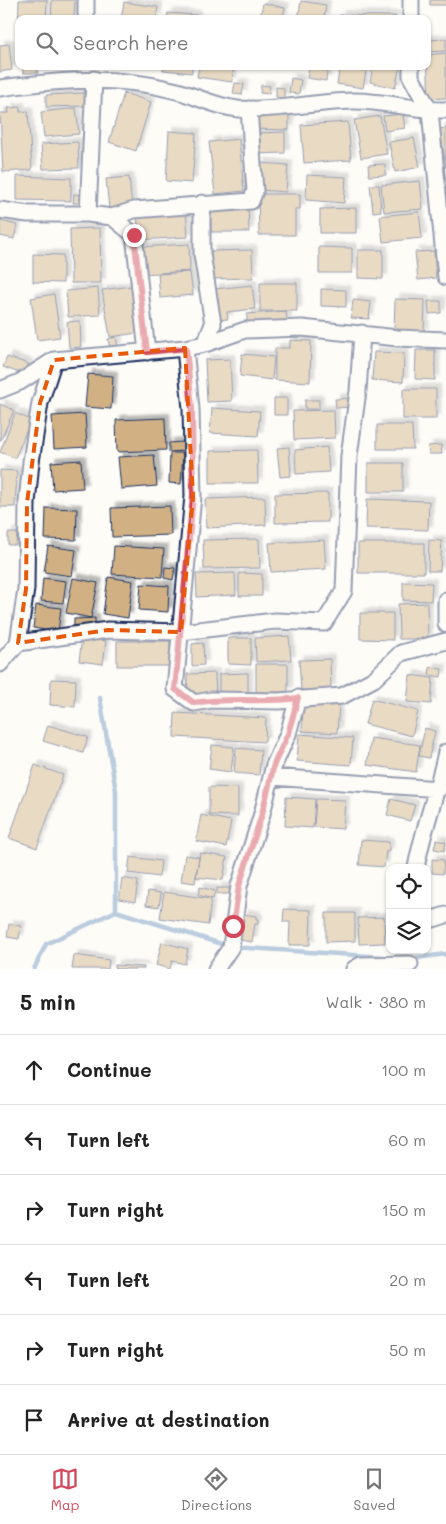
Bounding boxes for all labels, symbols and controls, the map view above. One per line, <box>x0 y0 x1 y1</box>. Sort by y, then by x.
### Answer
search box <box>15 15 431 70</box>
icon: search <box>33 29 61 57</box>
text: Search here <box>73 30 189 55</box>
route end <box>123 224 146 247</box>
map controls <box>386 864 431 954</box>
button: locate <box>386 864 431 909</box>
button: layers <box>386 909 431 954</box>
route start <box>222 915 245 938</box>
text: 5 min <box>20 988 76 1015</box>
text: Walk · 380 m <box>325 991 426 1012</box>
icon: ahead <box>20 1056 48 1084</box>
text: Continue <box>67 1057 152 1082</box>
text: 100 m <box>381 1059 426 1080</box>
icon: left <box>20 1126 48 1154</box>
text: Turn left <box>67 1127 150 1152</box>
text: 60 m <box>389 1129 426 1150</box>
icon: right <box>20 1196 48 1224</box>
text: Turn right <box>67 1197 164 1222</box>
text: 150 m <box>382 1199 426 1220</box>
icon: left <box>20 1266 48 1294</box>
text: Turn left <box>67 1267 150 1292</box>
text: 20 m <box>389 1269 426 1290</box>
icon: right <box>20 1336 48 1364</box>
text: Turn right <box>67 1337 164 1362</box>
text: 50 m <box>389 1339 426 1360</box>
icon: arrive <box>20 1406 48 1434</box>
text: Arrive at destination <box>67 1407 270 1432</box>
tab: Map <box>51 1465 79 1514</box>
tab: Directions <box>181 1465 252 1514</box>
tab: Saved <box>354 1465 395 1514</box>

